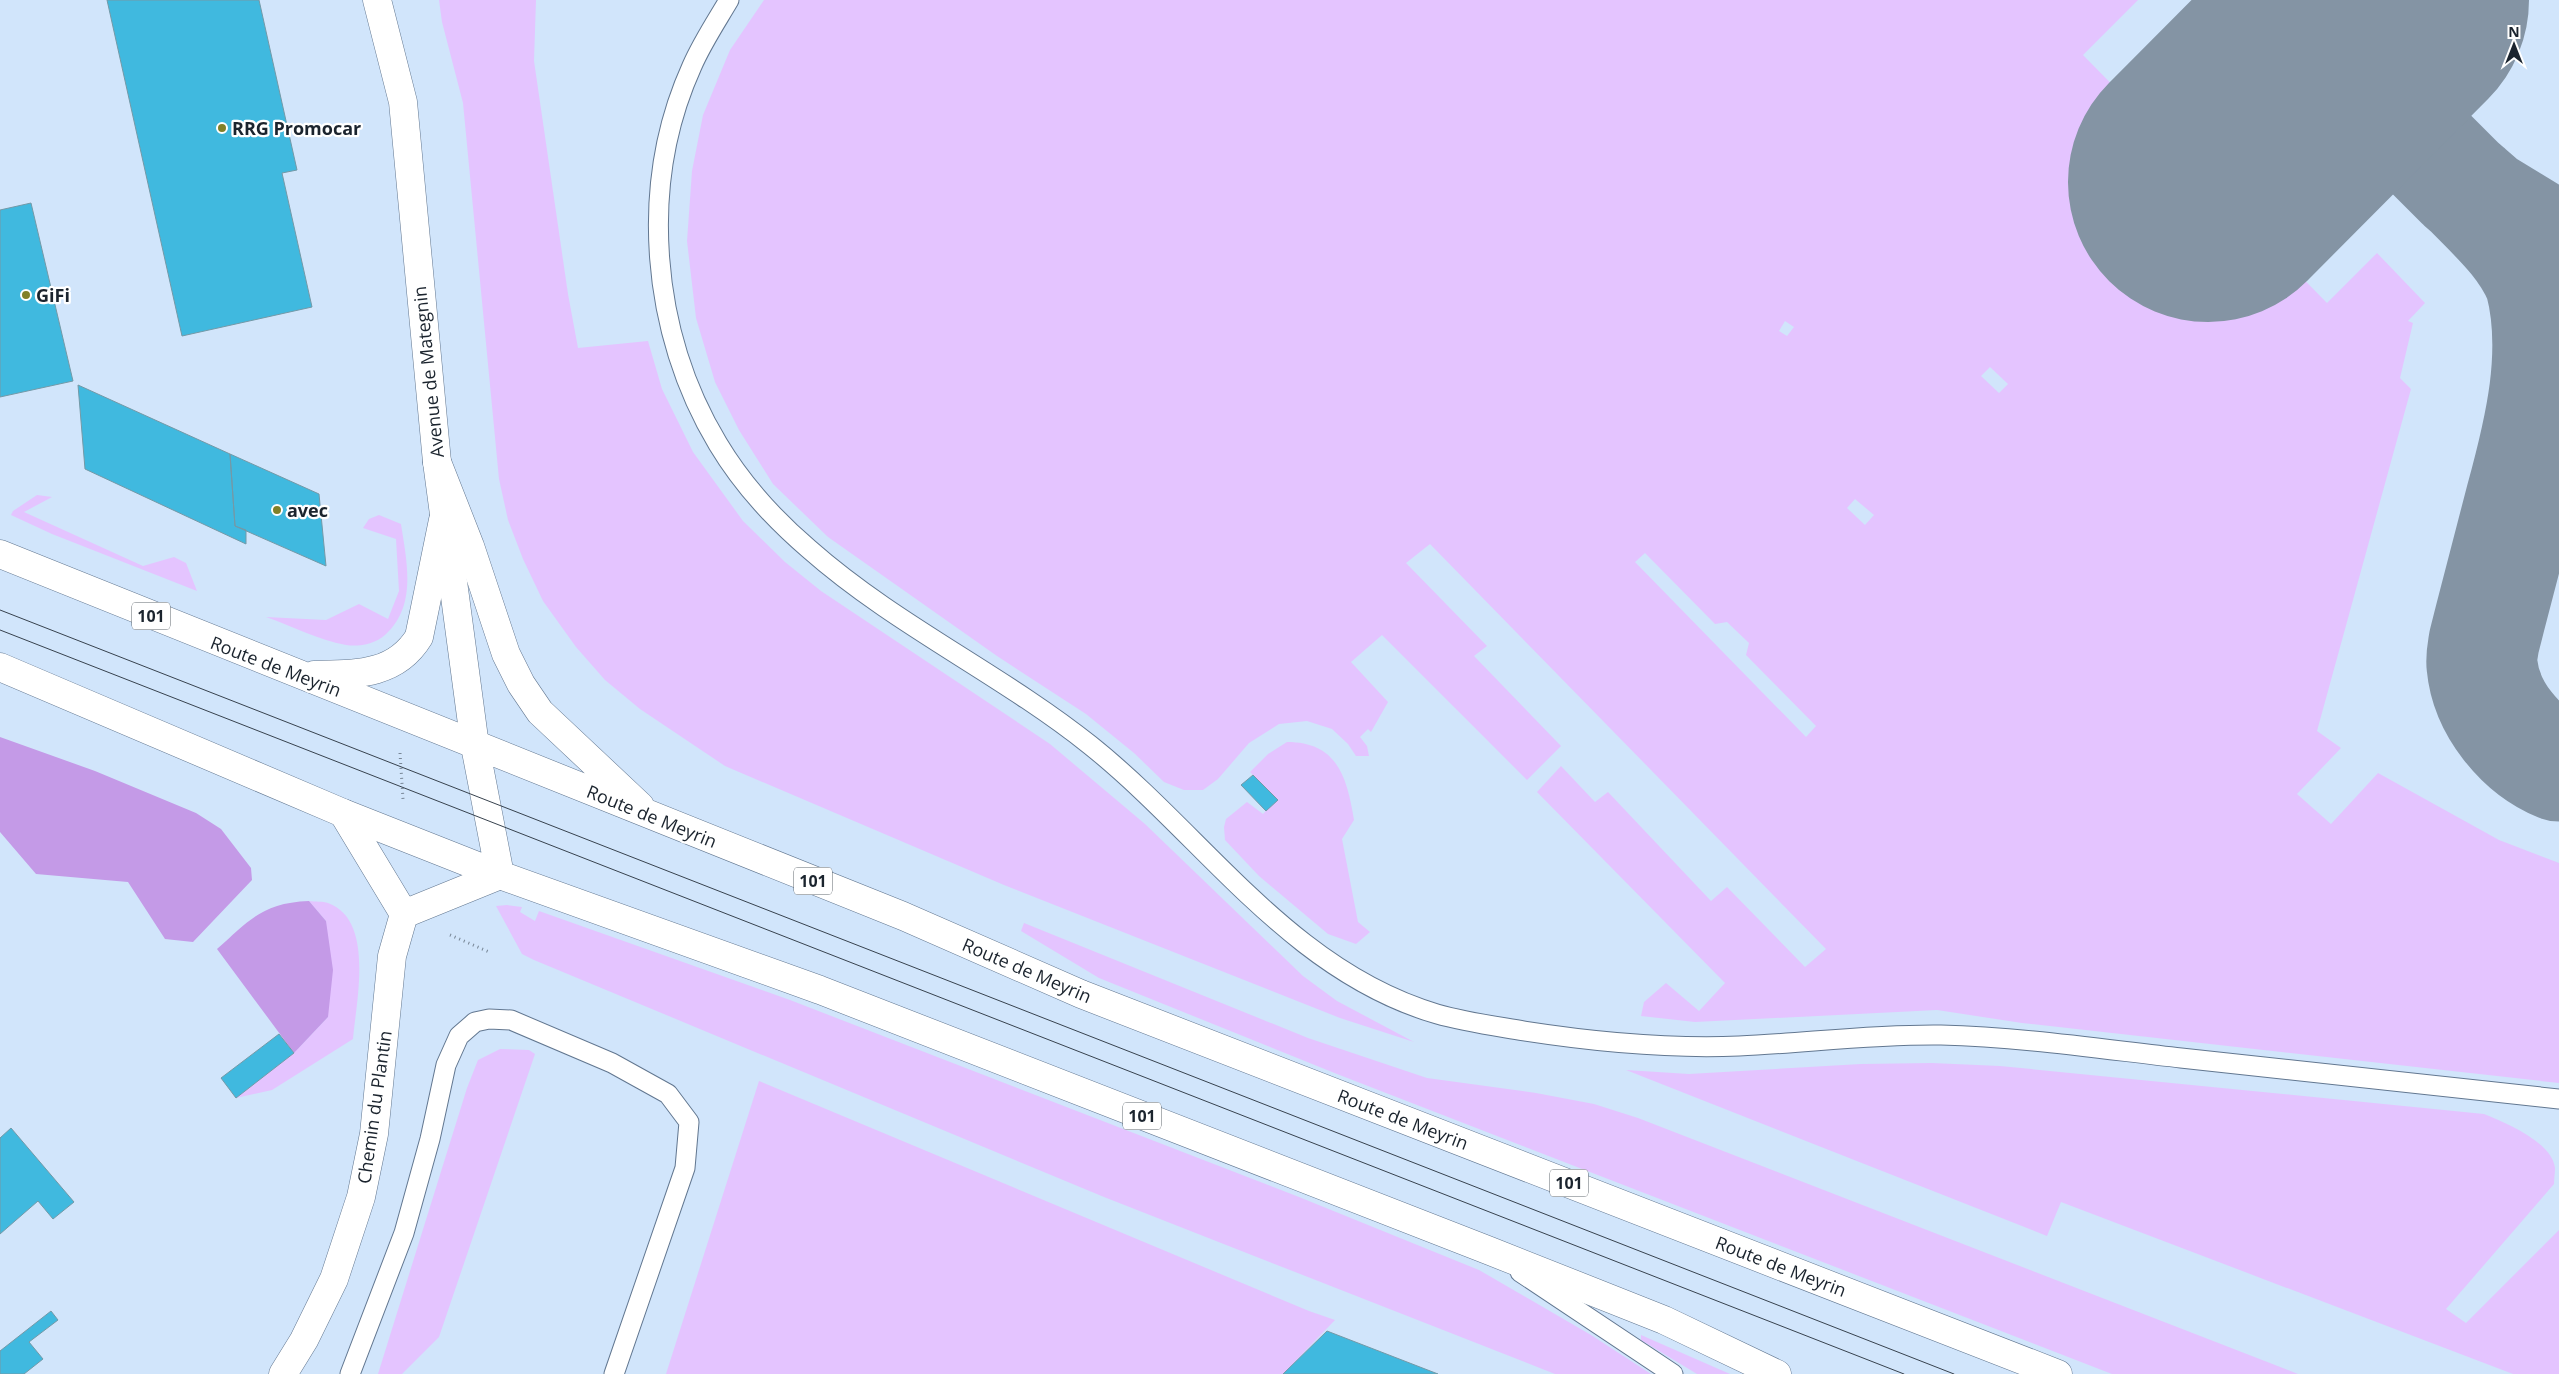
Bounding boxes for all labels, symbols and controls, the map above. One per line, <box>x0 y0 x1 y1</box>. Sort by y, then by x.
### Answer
north arrow <box>2489 20 2539 70</box>
text: N <box>2508 22 2520 41</box>
place label: RRG Promocar <box>232 116 361 140</box>
marker: RRG Promocar <box>216 122 228 134</box>
place label: GiFi <box>36 283 70 307</box>
street label: Avenue de Mategnin <box>407 285 449 459</box>
marker: GiFi <box>20 289 32 301</box>
place label: avec <box>287 498 328 522</box>
marker: avec <box>271 504 283 516</box>
road number: 101 <box>132 602 170 630</box>
street label: Route de Meyrin <box>207 630 345 702</box>
street label: Route de Meyrin <box>583 779 721 853</box>
road number: 101 <box>794 868 832 894</box>
street label: Route de Meyrin <box>959 932 1095 1008</box>
street label: Chemin du Plantin <box>351 1029 397 1185</box>
street label: Route de Meyrin <box>1334 1083 1472 1155</box>
road number: 101 <box>1123 1102 1161 1130</box>
road number: 101 <box>1550 1170 1588 1196</box>
street label: Route de Meyrin <box>1712 1230 1850 1302</box>

